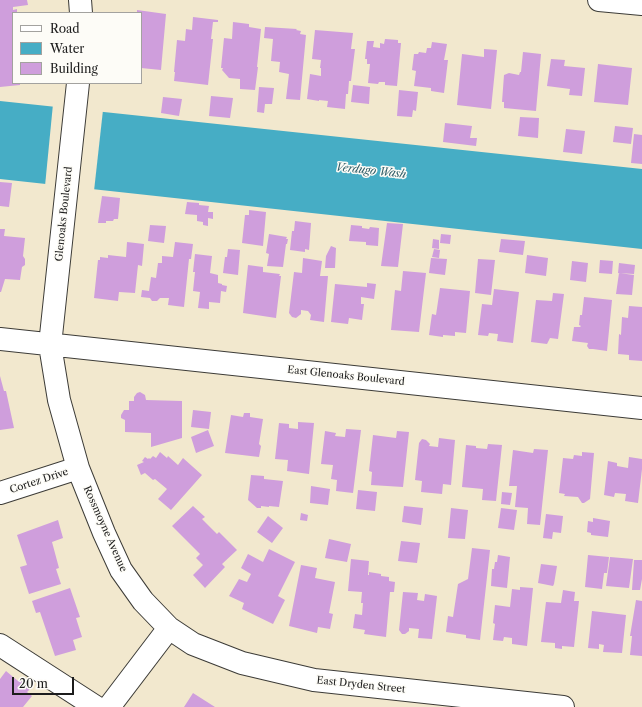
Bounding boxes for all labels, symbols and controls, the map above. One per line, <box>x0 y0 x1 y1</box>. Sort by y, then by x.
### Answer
legend <box>12 12 142 84</box>
text: Road <box>50 21 80 36</box>
text: Water <box>50 41 84 56</box>
text: Building <box>50 61 98 76</box>
water label: Verdugo Wash <box>335 161 407 181</box>
street label: Glenoaks Boulevard <box>53 166 75 262</box>
street label: East Glenoaks Boulevard <box>287 364 405 388</box>
street label: Cortez Drive <box>8 466 70 496</box>
street label: Rossmoyne Avenue <box>81 484 129 574</box>
scale bar <box>14 669 76 695</box>
street label: East Dryden Street <box>316 674 406 696</box>
text: 20 m <box>19 676 48 691</box>

